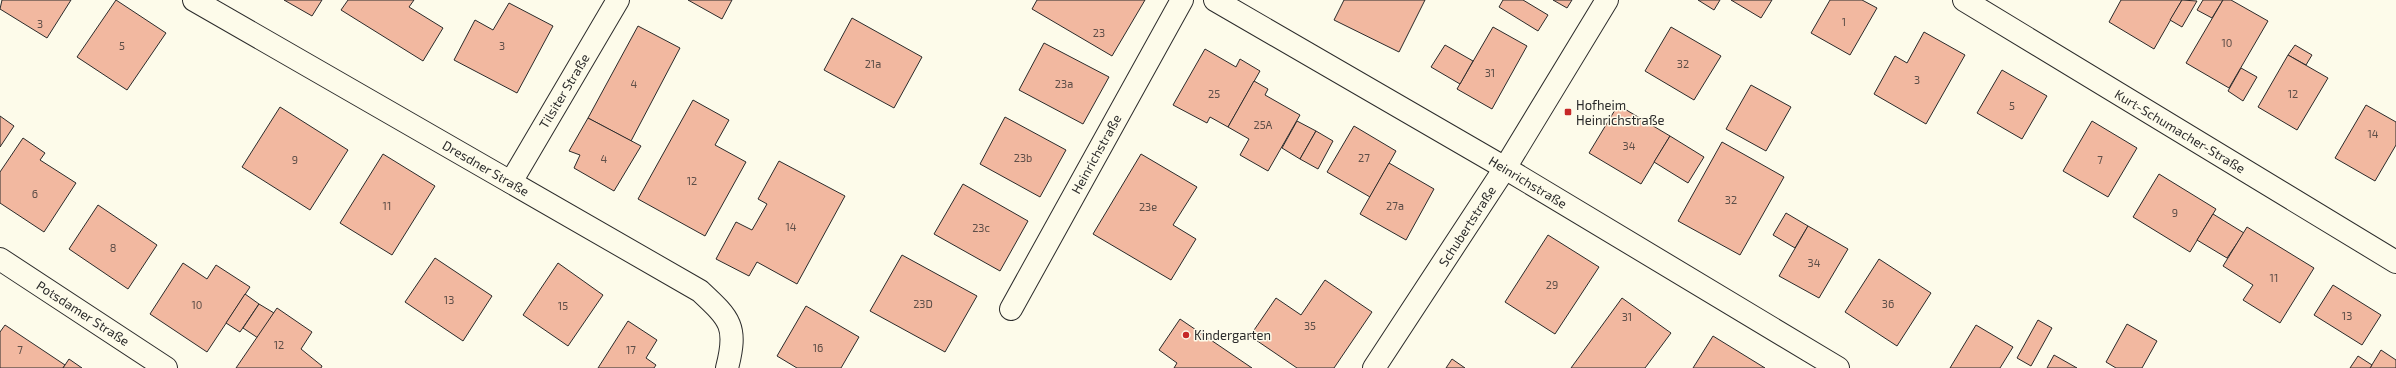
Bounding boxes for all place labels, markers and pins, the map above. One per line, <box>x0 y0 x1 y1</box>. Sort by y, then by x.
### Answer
place label: Hofheim Heinrichstraße <box>1576 97 1664 128</box>
marker: Hofheim Heinrichstraße <box>1563 107 1573 117</box>
place label: Kindergarten <box>1194 327 1271 343</box>
marker: Kindergarten <box>1181 330 1191 340</box>

